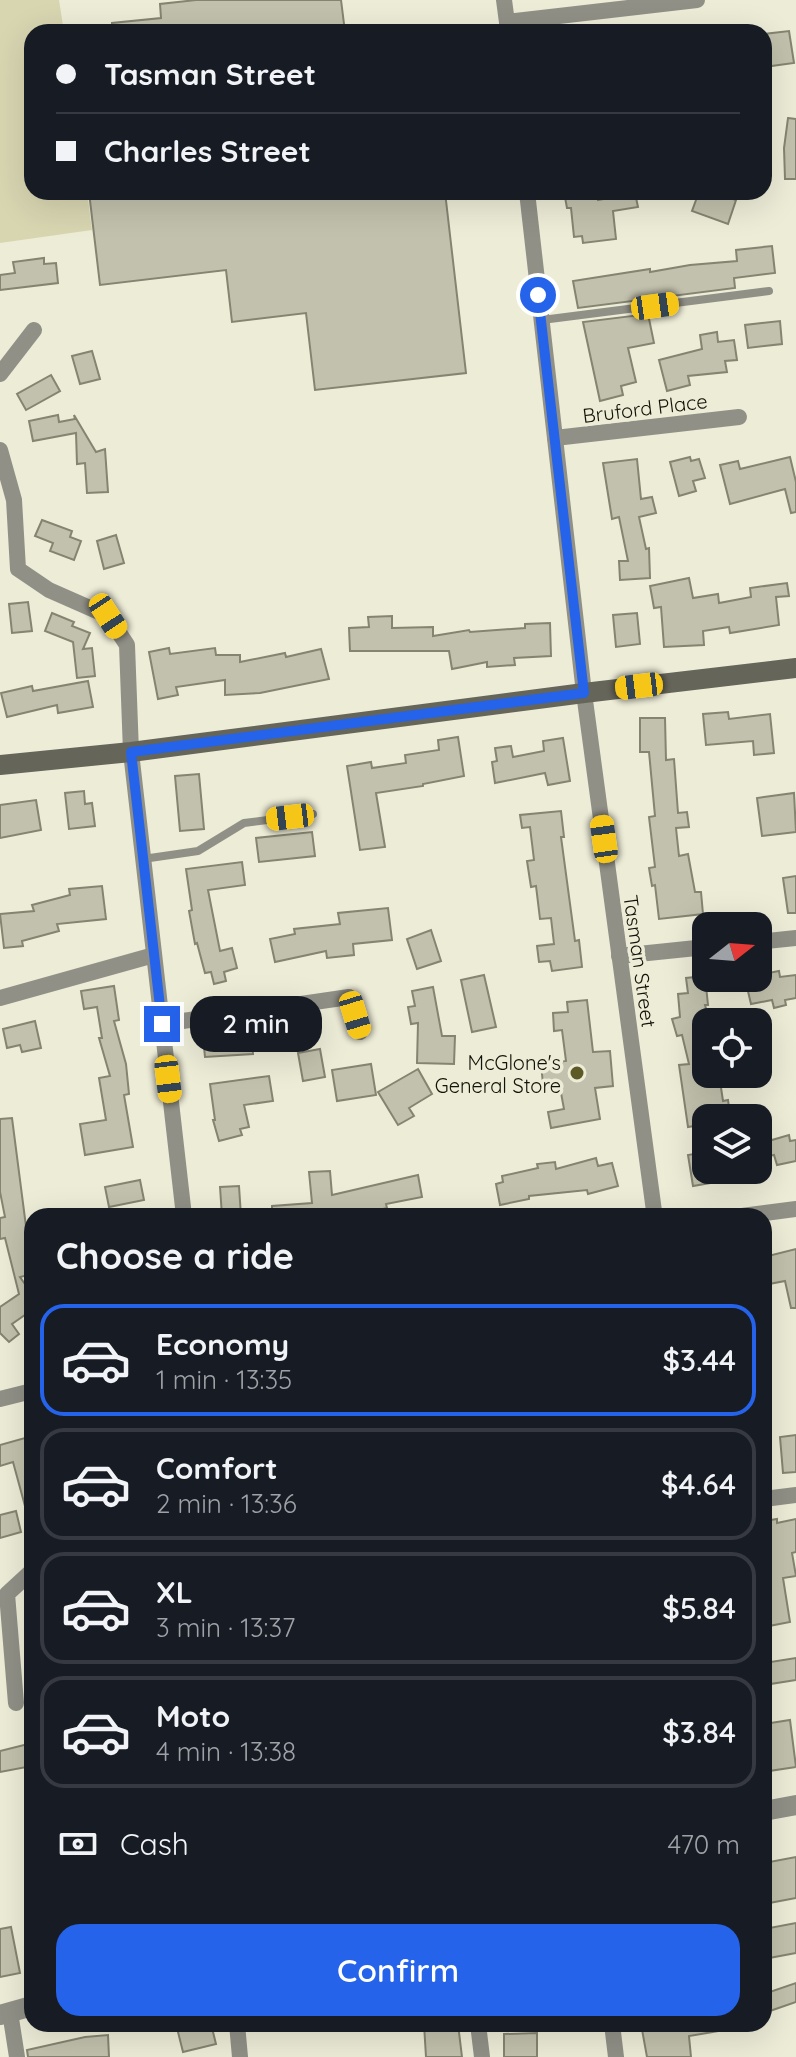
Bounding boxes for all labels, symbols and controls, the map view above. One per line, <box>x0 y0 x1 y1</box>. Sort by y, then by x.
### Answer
text: Tasman Street <box>104 55 316 93</box>
text: Charles Street <box>104 132 311 170</box>
route start <box>520 277 556 313</box>
car <box>630 291 680 321</box>
street label: Bruford Place <box>581 388 709 428</box>
car <box>85 589 131 643</box>
car <box>614 671 664 701</box>
car <box>265 802 315 832</box>
car <box>589 814 619 864</box>
street label: Tasman Street <box>618 893 662 1029</box>
north arrow <box>692 912 772 992</box>
map controls <box>692 912 772 1184</box>
car <box>337 989 373 1041</box>
callout: 2 min <box>190 996 322 1052</box>
route end <box>144 1006 180 1042</box>
text: 2 min <box>222 1007 290 1040</box>
button: locate <box>692 1008 772 1088</box>
place label: McGlone's General Store <box>435 1050 561 1098</box>
car <box>153 1054 183 1104</box>
marker: McGlone's General Store <box>568 1064 586 1082</box>
button: layers <box>692 1104 772 1184</box>
text: Choose a ride <box>56 1233 294 1278</box>
icon: car <box>60 1324 132 1396</box>
text: Economy <box>156 1325 289 1363</box>
text: $3.44 <box>663 1341 736 1379</box>
text: 1 min · 13:35 <box>156 1363 292 1396</box>
icon: car <box>60 1448 132 1520</box>
text: Comfort <box>156 1449 277 1487</box>
text: $4.64 <box>661 1465 736 1503</box>
text: 2 min · 13:36 <box>156 1487 297 1520</box>
icon: car <box>60 1572 132 1644</box>
text: XL <box>156 1573 193 1611</box>
text: $5.84 <box>662 1589 736 1627</box>
text: 3 min · 13:37 <box>156 1611 295 1644</box>
icon: car <box>60 1696 132 1768</box>
text: Moto <box>156 1697 230 1735</box>
text: $3.84 <box>662 1713 736 1751</box>
text: 4 min · 13:38 <box>156 1735 296 1768</box>
icon: cash <box>56 1822 100 1866</box>
text: Cash <box>120 1825 189 1863</box>
text: 470 m <box>667 1828 740 1861</box>
button: Confirm <box>56 1924 740 2016</box>

